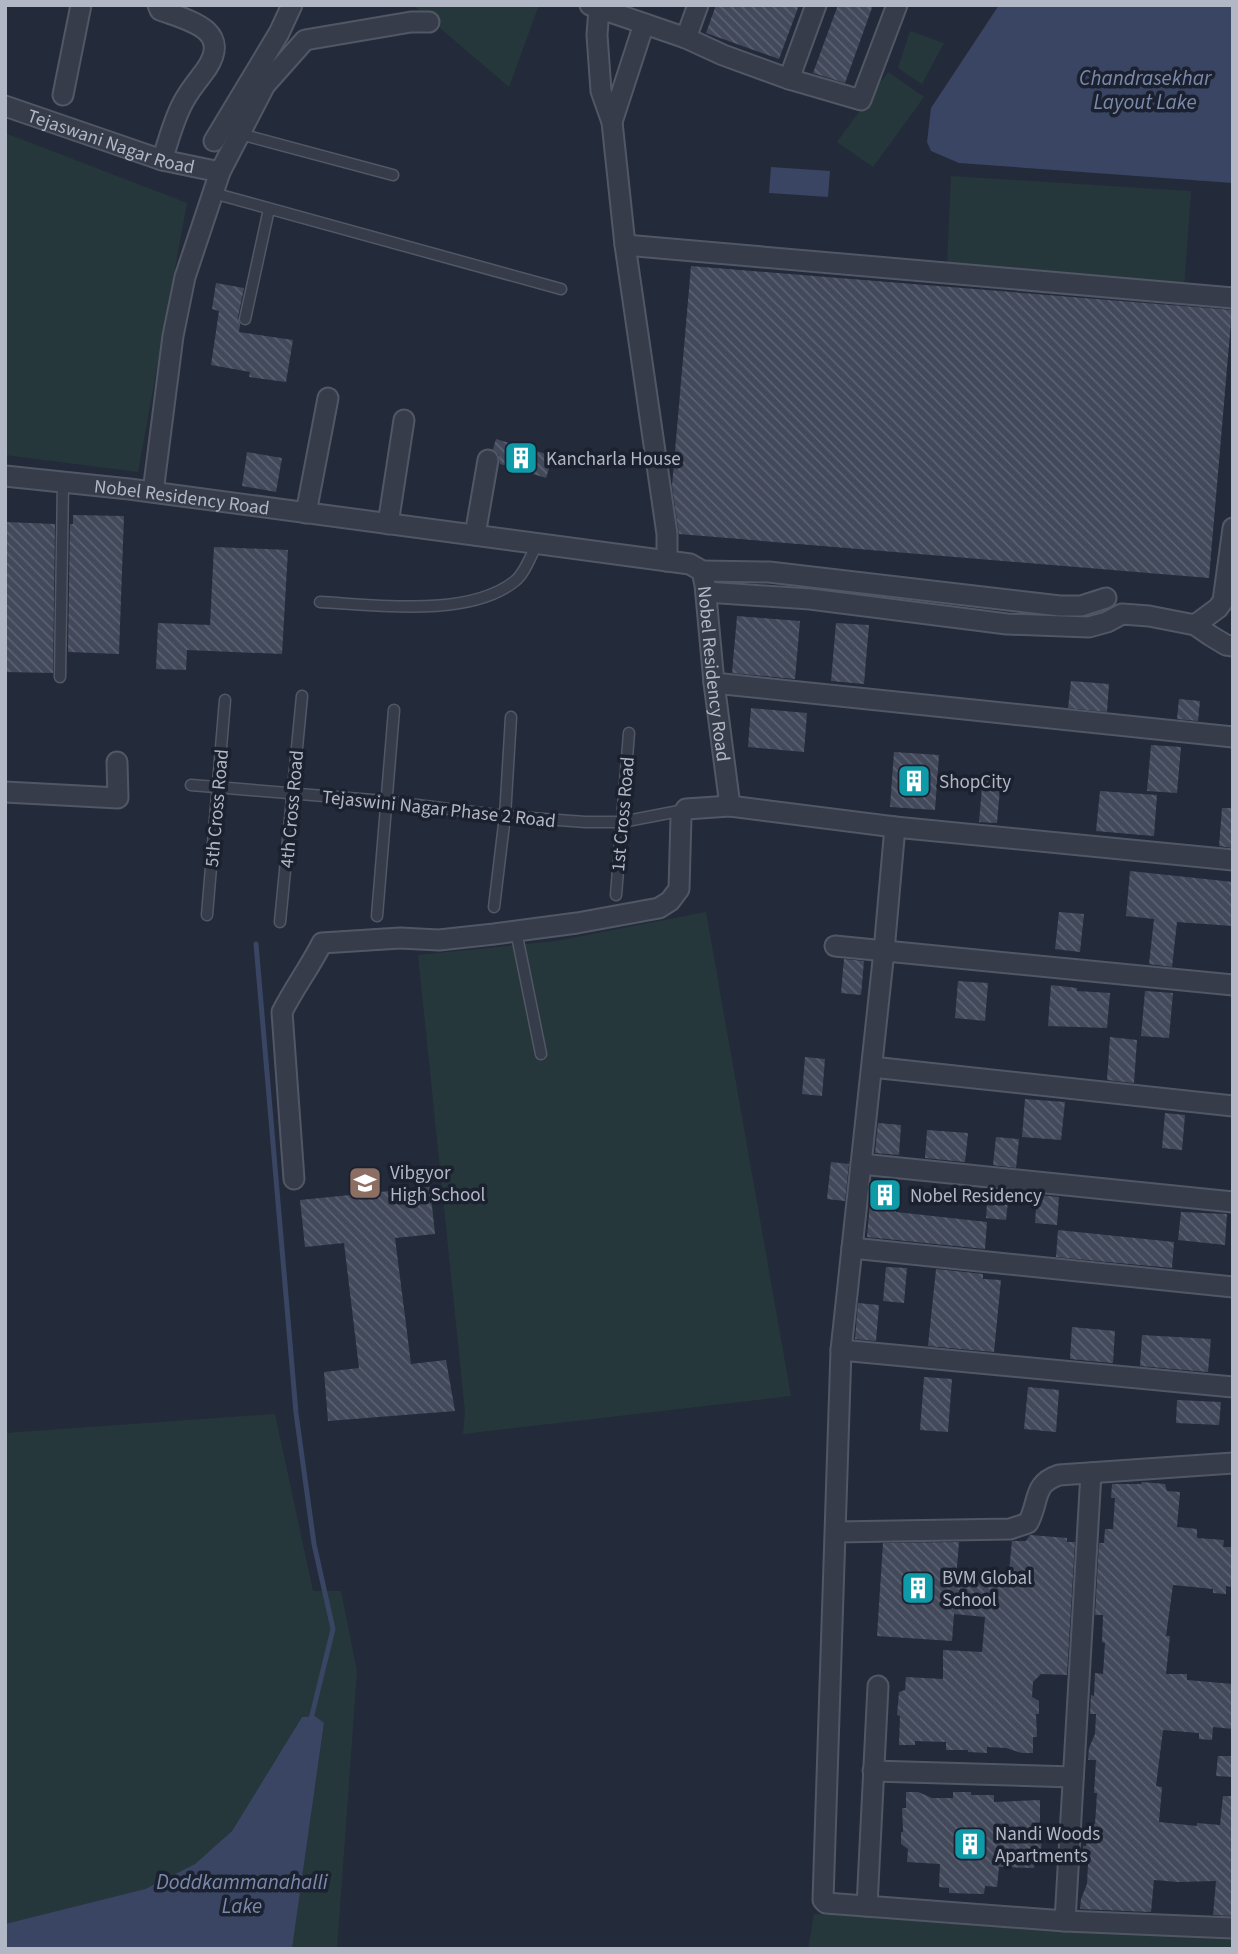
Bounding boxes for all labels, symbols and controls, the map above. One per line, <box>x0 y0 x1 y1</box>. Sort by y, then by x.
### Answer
water label: Chandrasekhar Layout Lake <box>1079 63 1212 117</box>
street label: Tejaswani Nagar Road <box>24 103 197 181</box>
building icon: Kancharla House <box>502 439 540 477</box>
place label: Kancharla House <box>546 446 681 473</box>
street label: Nobel Residency Road <box>93 473 271 523</box>
street label: Nobel Residency Road <box>690 585 736 763</box>
street label: 5th Cross Road <box>199 748 236 868</box>
street label: 4th Cross Road <box>274 749 311 869</box>
street label: 1st Cross Road <box>605 756 642 873</box>
building icon: ShopCity <box>895 762 933 800</box>
place label: ShopCity <box>939 769 1011 796</box>
street label: Tejaswini Nagar Phase 2 Road <box>321 784 557 835</box>
place label: Vibgyor High School <box>390 1160 486 1209</box>
school or university icon: Vibgyor High School <box>346 1164 384 1202</box>
building icon: Nobel Residency <box>866 1176 904 1214</box>
place label: Nobel Residency <box>910 1183 1042 1210</box>
place label: BVM Global School <box>942 1565 1032 1614</box>
building icon: BVM Global School <box>899 1569 937 1607</box>
place label: Nandi Woods Apartments <box>995 1821 1100 1870</box>
building icon: Nandi Woods Apartments <box>951 1825 989 1863</box>
water label: Doddkammanahalli Lake <box>156 1867 329 1921</box>

